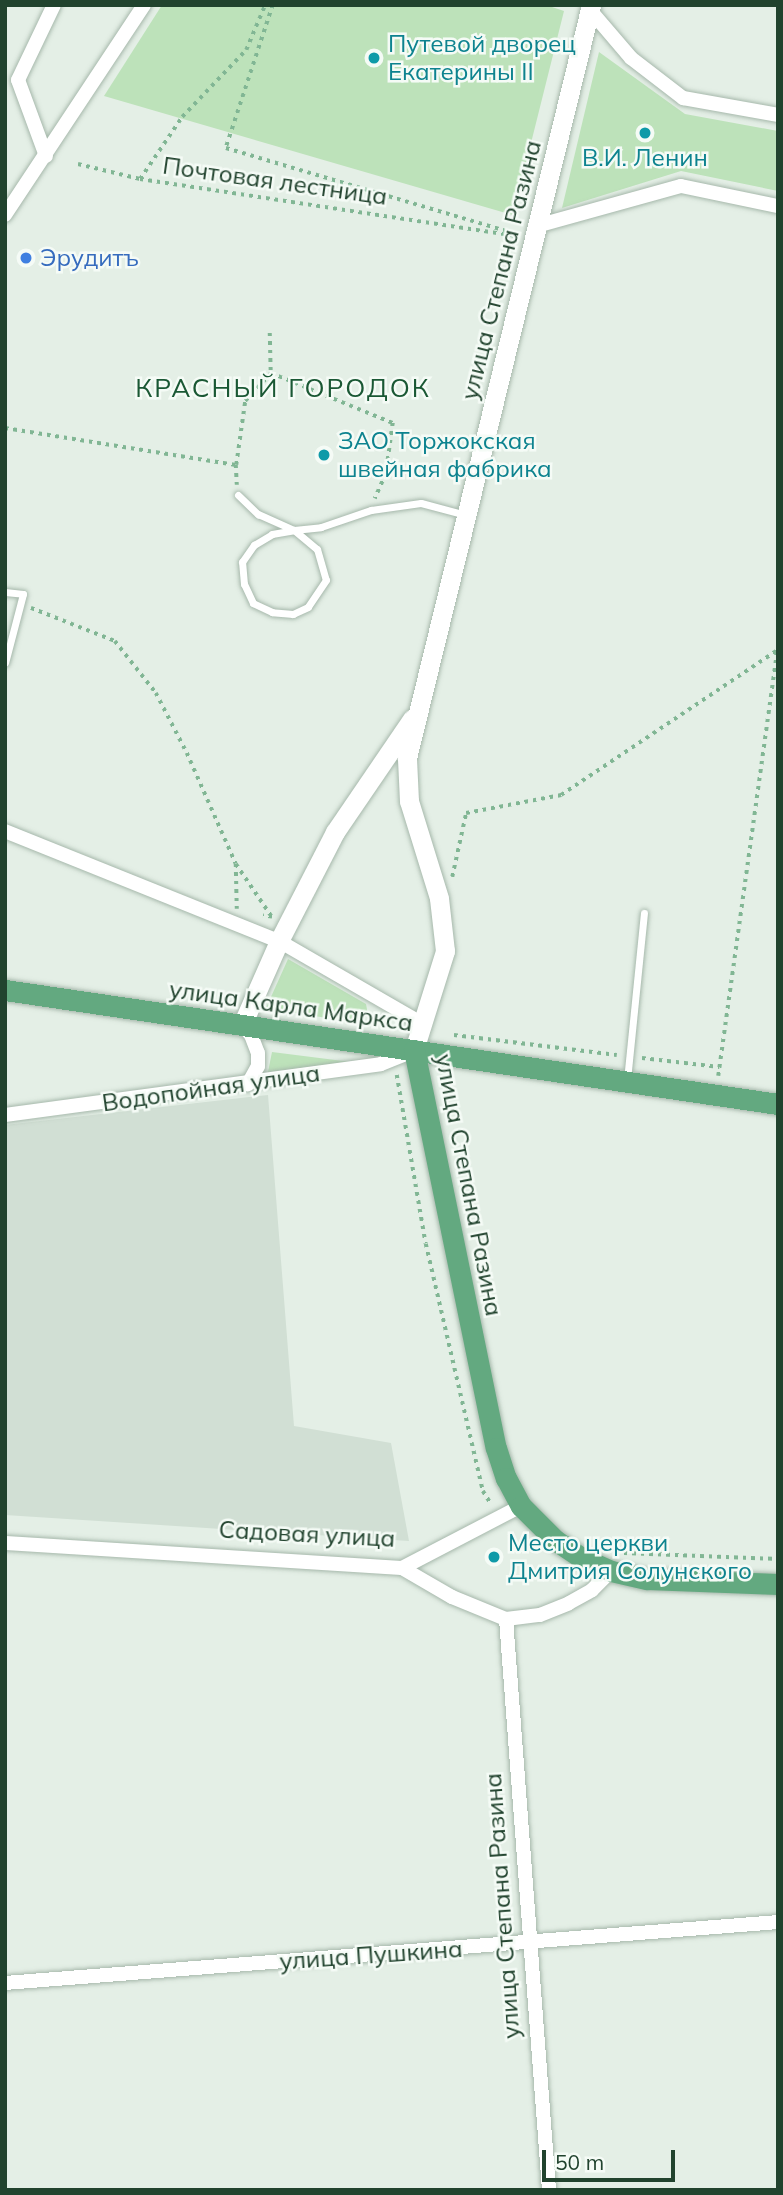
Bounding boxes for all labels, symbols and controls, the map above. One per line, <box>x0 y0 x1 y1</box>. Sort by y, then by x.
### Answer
place label: Путевой дворец Екатерины II <box>388 30 576 86</box>
marker: Путевой дворец Екатерины II <box>366 50 382 66</box>
marker: В.И. Ленин <box>637 125 653 141</box>
street label: улица Степана Разина <box>455 137 547 403</box>
place label: В.И. Ленин <box>582 144 708 172</box>
street label: Почтовая лестница <box>161 151 389 211</box>
place label: Эрудитъ <box>40 244 139 272</box>
marker: Эрудитъ <box>18 250 34 266</box>
district label: КРАСНЫЙ ГОРОДОК <box>137 372 429 404</box>
place label: ЗАО Торжокская швейная фабрика <box>338 427 552 483</box>
marker: ЗАО Торжокская швейная фабрика <box>316 447 332 463</box>
street label: улица Карла Маркса <box>167 975 415 1037</box>
street label: улица Степана Разина <box>429 1051 509 1319</box>
street label: Водопойная улица <box>100 1058 322 1118</box>
street label: Садовая улица <box>218 1515 396 1553</box>
place label: Место церкви Дмитрия Солунского <box>508 1529 752 1585</box>
marker: Место церкви Дмитрия Солунского <box>486 1549 502 1565</box>
street label: улица Степана Разина <box>478 1772 526 2040</box>
street label: улица Пушкина <box>279 1934 463 1976</box>
scale bar <box>545 2136 678 2180</box>
text: 50 m <box>555 2149 604 2175</box>

